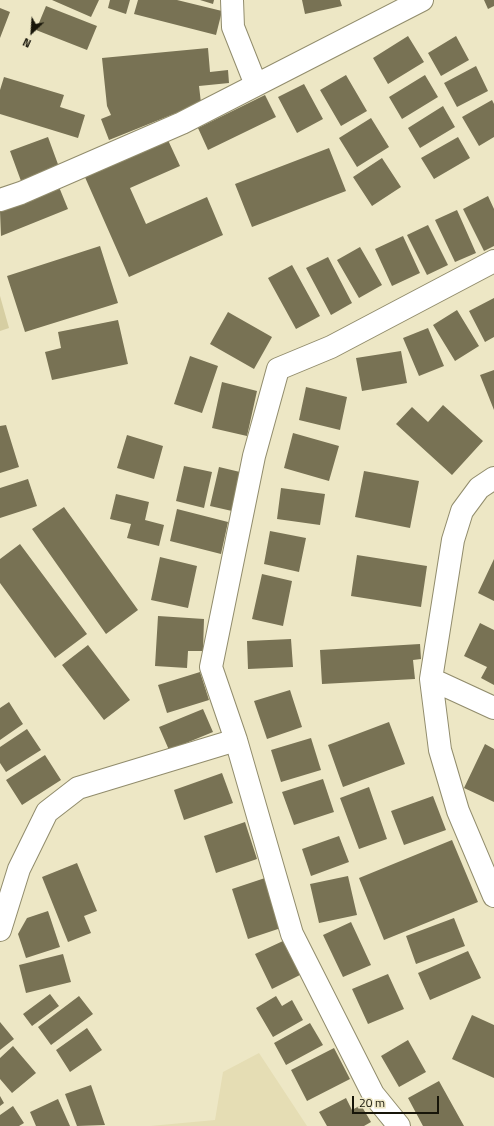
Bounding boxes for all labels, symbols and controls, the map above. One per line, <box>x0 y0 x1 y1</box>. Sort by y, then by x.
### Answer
north arrow <box>12 12 52 52</box>
text: N <box>20 34 34 52</box>
scale bar <box>354 1088 441 1114</box>
text: 20 m <box>359 1093 385 1112</box>

